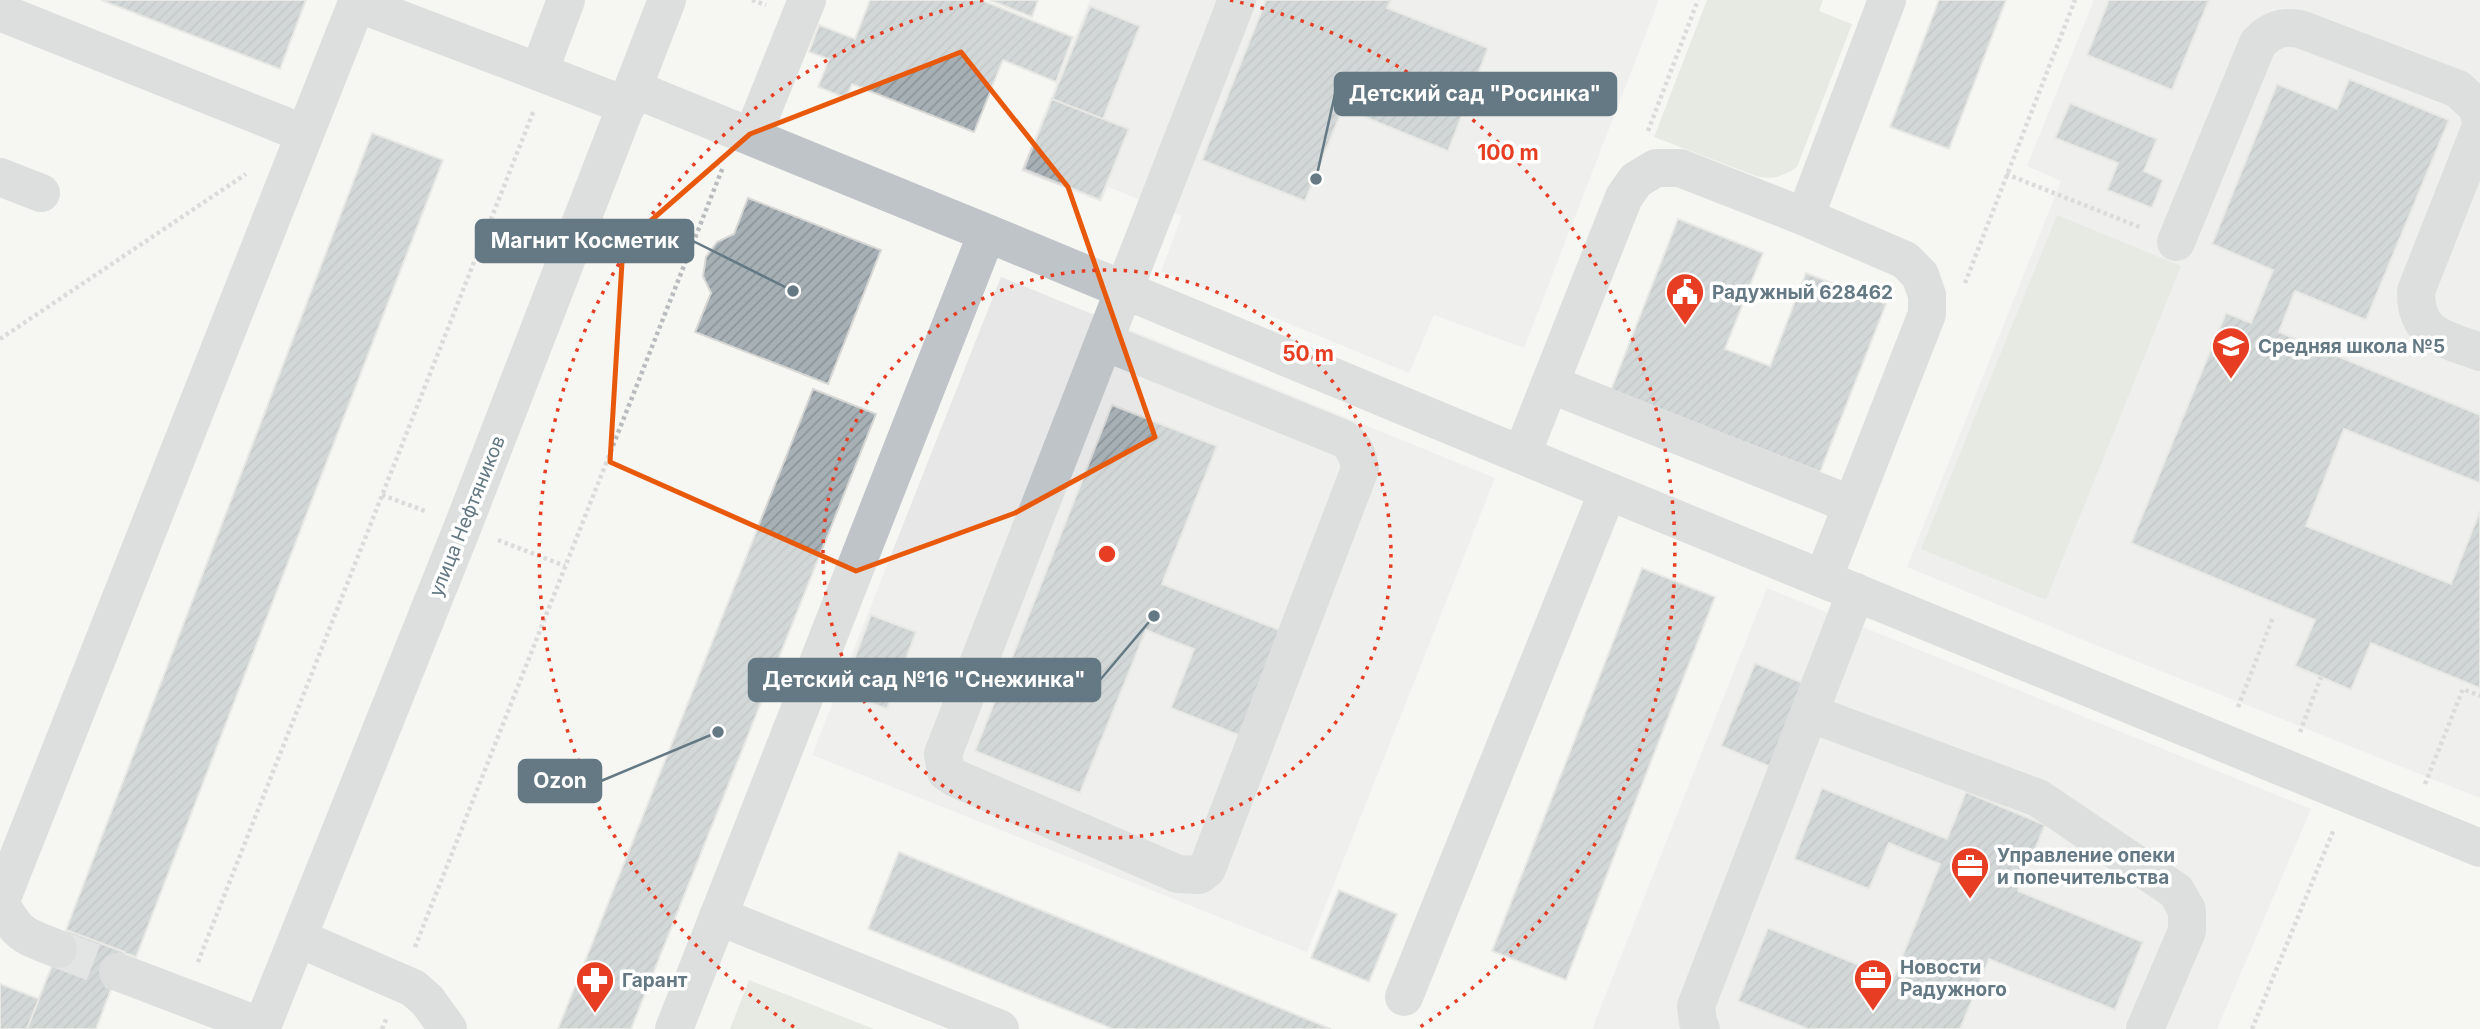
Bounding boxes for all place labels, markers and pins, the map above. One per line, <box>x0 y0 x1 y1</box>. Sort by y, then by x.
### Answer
callout: Детский сад "Росинка" <box>1335 73 1616 115</box>
callout: Магнит Косметик <box>476 220 693 262</box>
public building icon: Радужный 628462 <box>1664 271 1706 326</box>
place label: Радужный 628462 <box>1712 281 1893 304</box>
school or university icon: Средняя школа №5 <box>2210 325 2252 380</box>
place label: Средняя школа №5 <box>2258 335 2445 358</box>
centre of rings <box>1095 542 1119 566</box>
callout: Детский сад №16 "Снежинка" <box>749 659 1100 701</box>
callout: Ozon <box>519 760 601 802</box>
place label: Управление опеки и попечительства <box>1997 844 2175 889</box>
office icon: Управление опеки и попечительства <box>1949 845 1991 900</box>
place label: Новости Радужного <box>1900 956 2007 1001</box>
office icon: Новости Радужного <box>1852 957 1894 1012</box>
pharmacy icon: Гарант <box>574 959 616 1014</box>
place label: Гарант <box>622 969 688 992</box>

